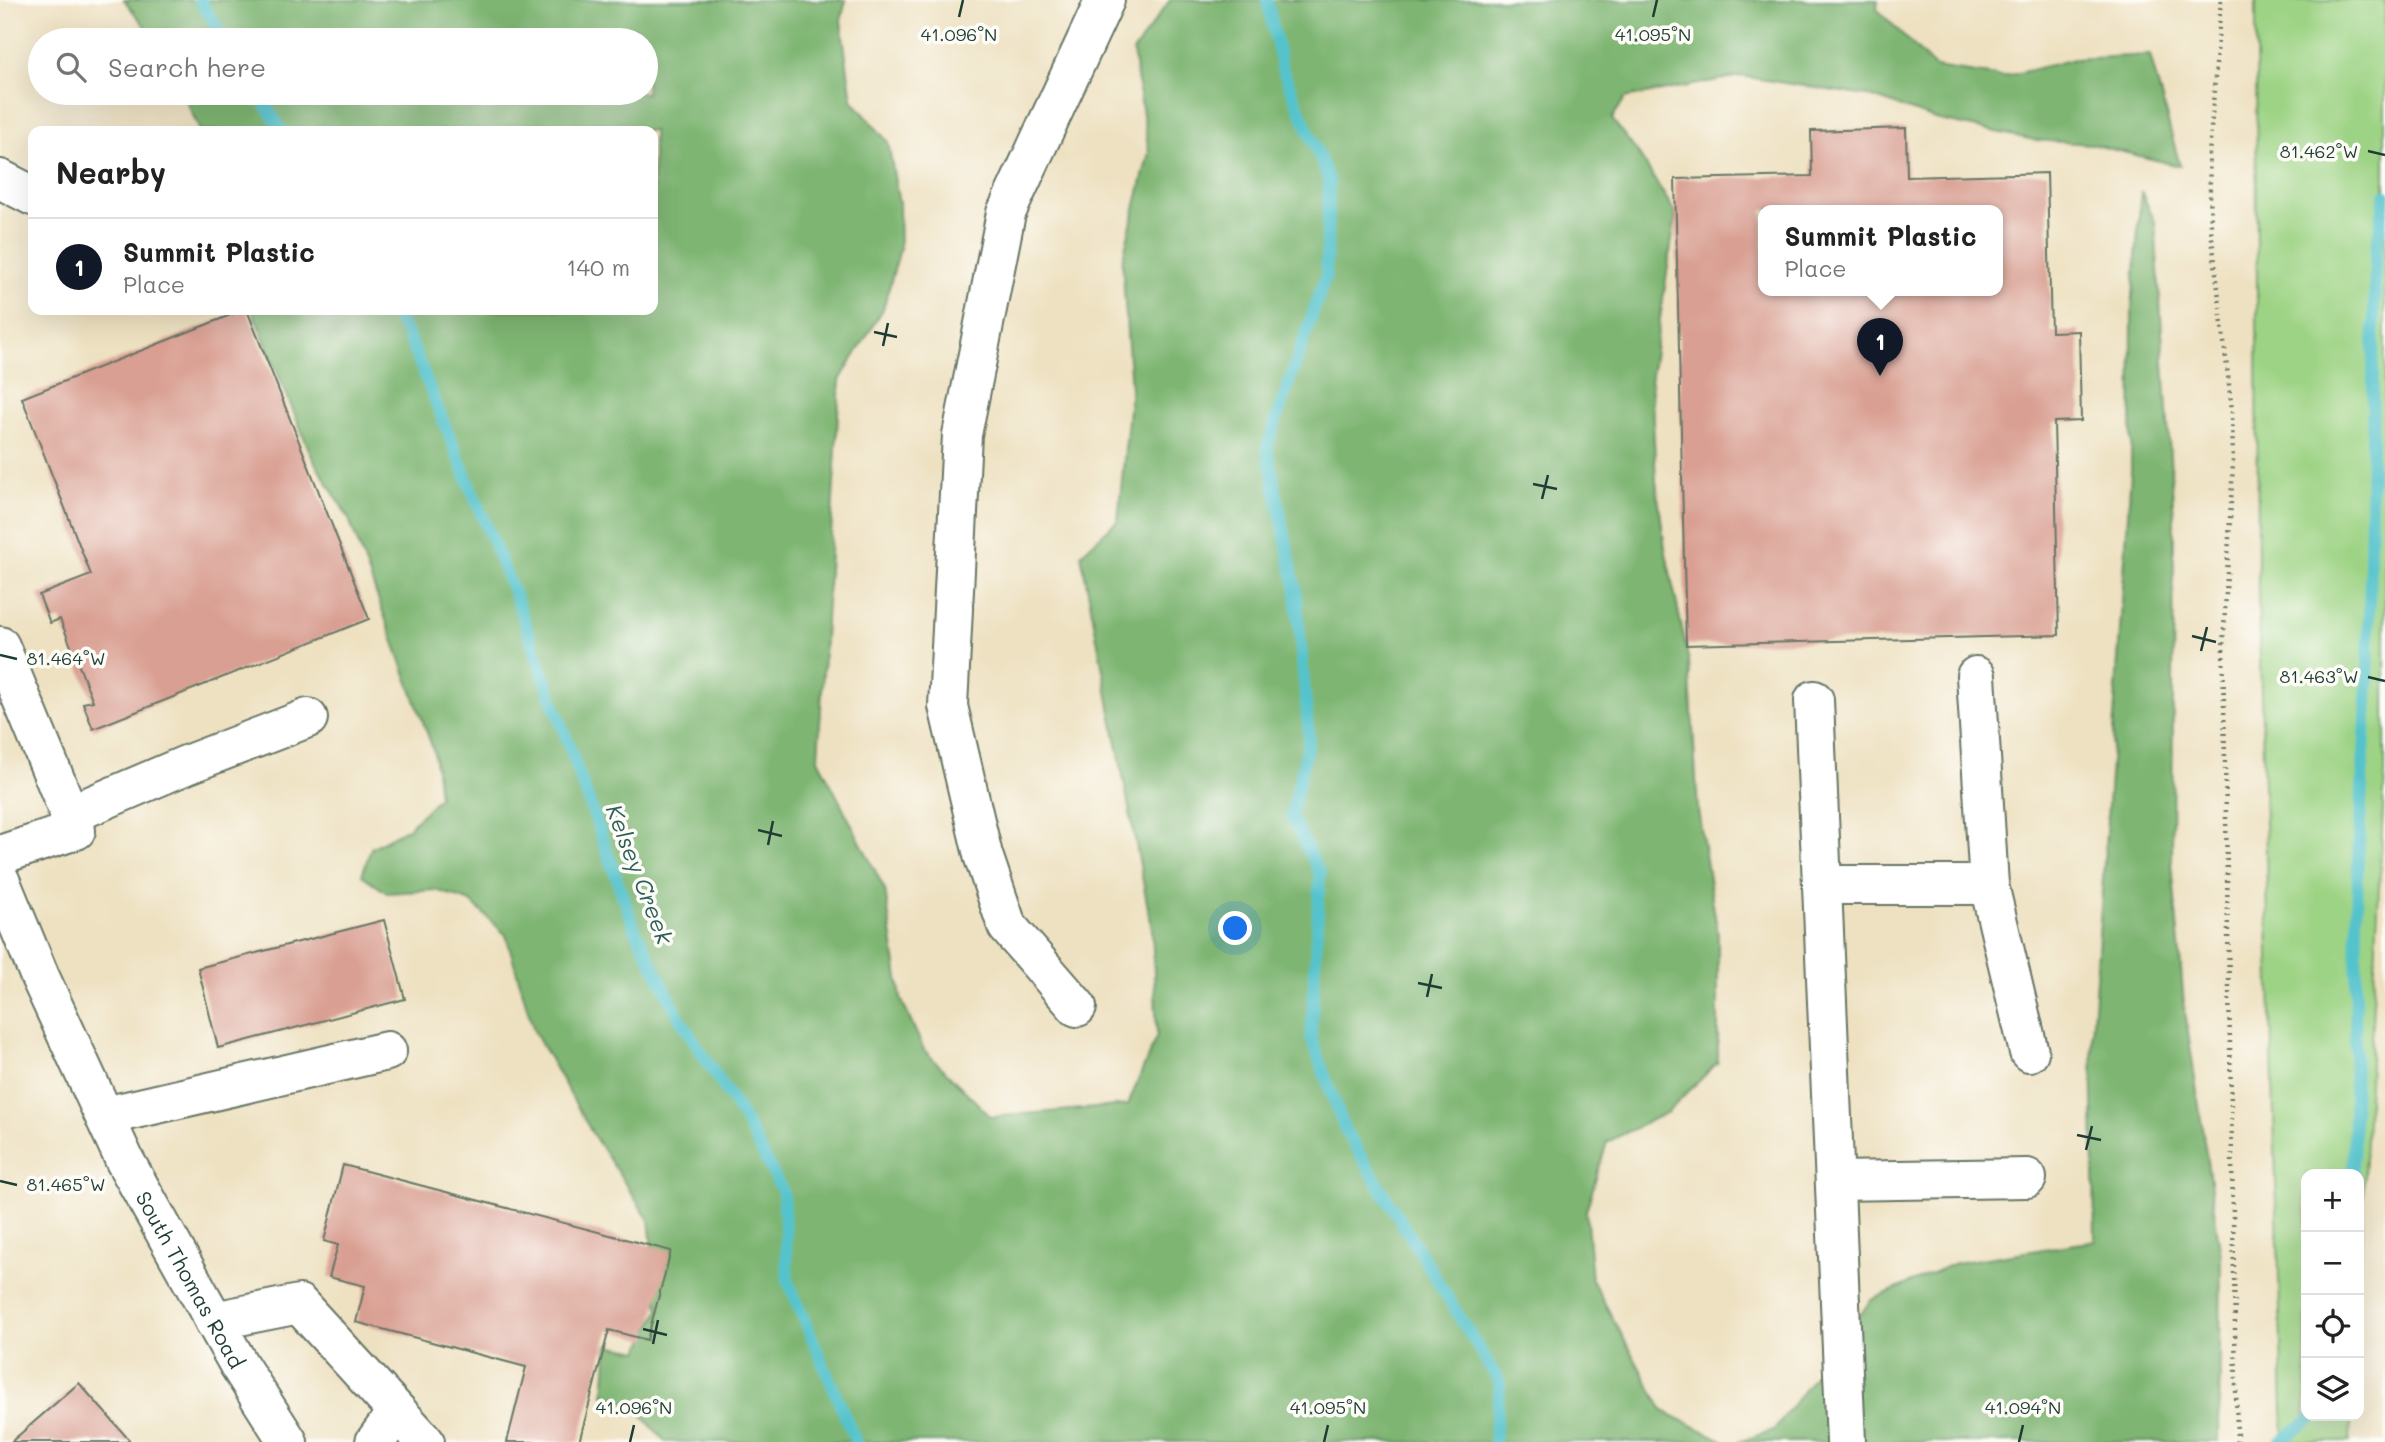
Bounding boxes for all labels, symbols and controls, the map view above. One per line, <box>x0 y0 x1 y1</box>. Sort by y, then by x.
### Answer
text: 41.096°N <box>921 22 997 46</box>
text: 41.095°N <box>1615 22 1691 46</box>
search box <box>28 28 658 105</box>
icon: search <box>52 48 90 86</box>
text: Search here <box>108 50 266 84</box>
text: 81.462°W <box>2280 139 2358 163</box>
text: Nearby <box>56 152 166 192</box>
popup <box>1758 205 2003 296</box>
text: Summit Plastic <box>1785 219 1976 253</box>
text: Summit Plastic <box>123 235 315 269</box>
text: 1 <box>74 252 84 282</box>
text: 140 m <box>566 252 630 282</box>
text: Place <box>1785 253 1846 283</box>
text: Place <box>123 269 185 299</box>
pin: 1 <box>1857 318 1903 376</box>
text: 81.464°W <box>26 646 106 670</box>
text: 81.463°W <box>2280 664 2358 688</box>
water label: Kelsey Creek <box>600 800 681 949</box>
your location <box>1218 911 1252 945</box>
map controls <box>2301 1169 2364 1421</box>
button: + <box>2301 1169 2364 1232</box>
text: 81.465°W <box>27 1172 105 1196</box>
street label: South Thomas Road <box>131 1186 251 1373</box>
button: − <box>2301 1232 2364 1295</box>
button: locate <box>2301 1295 2364 1358</box>
button: layers <box>2301 1358 2364 1421</box>
text: 41.096°N <box>596 1395 672 1419</box>
text: 41.095°N <box>1290 1395 1366 1419</box>
text: 41.094°N <box>1985 1395 2061 1419</box>

